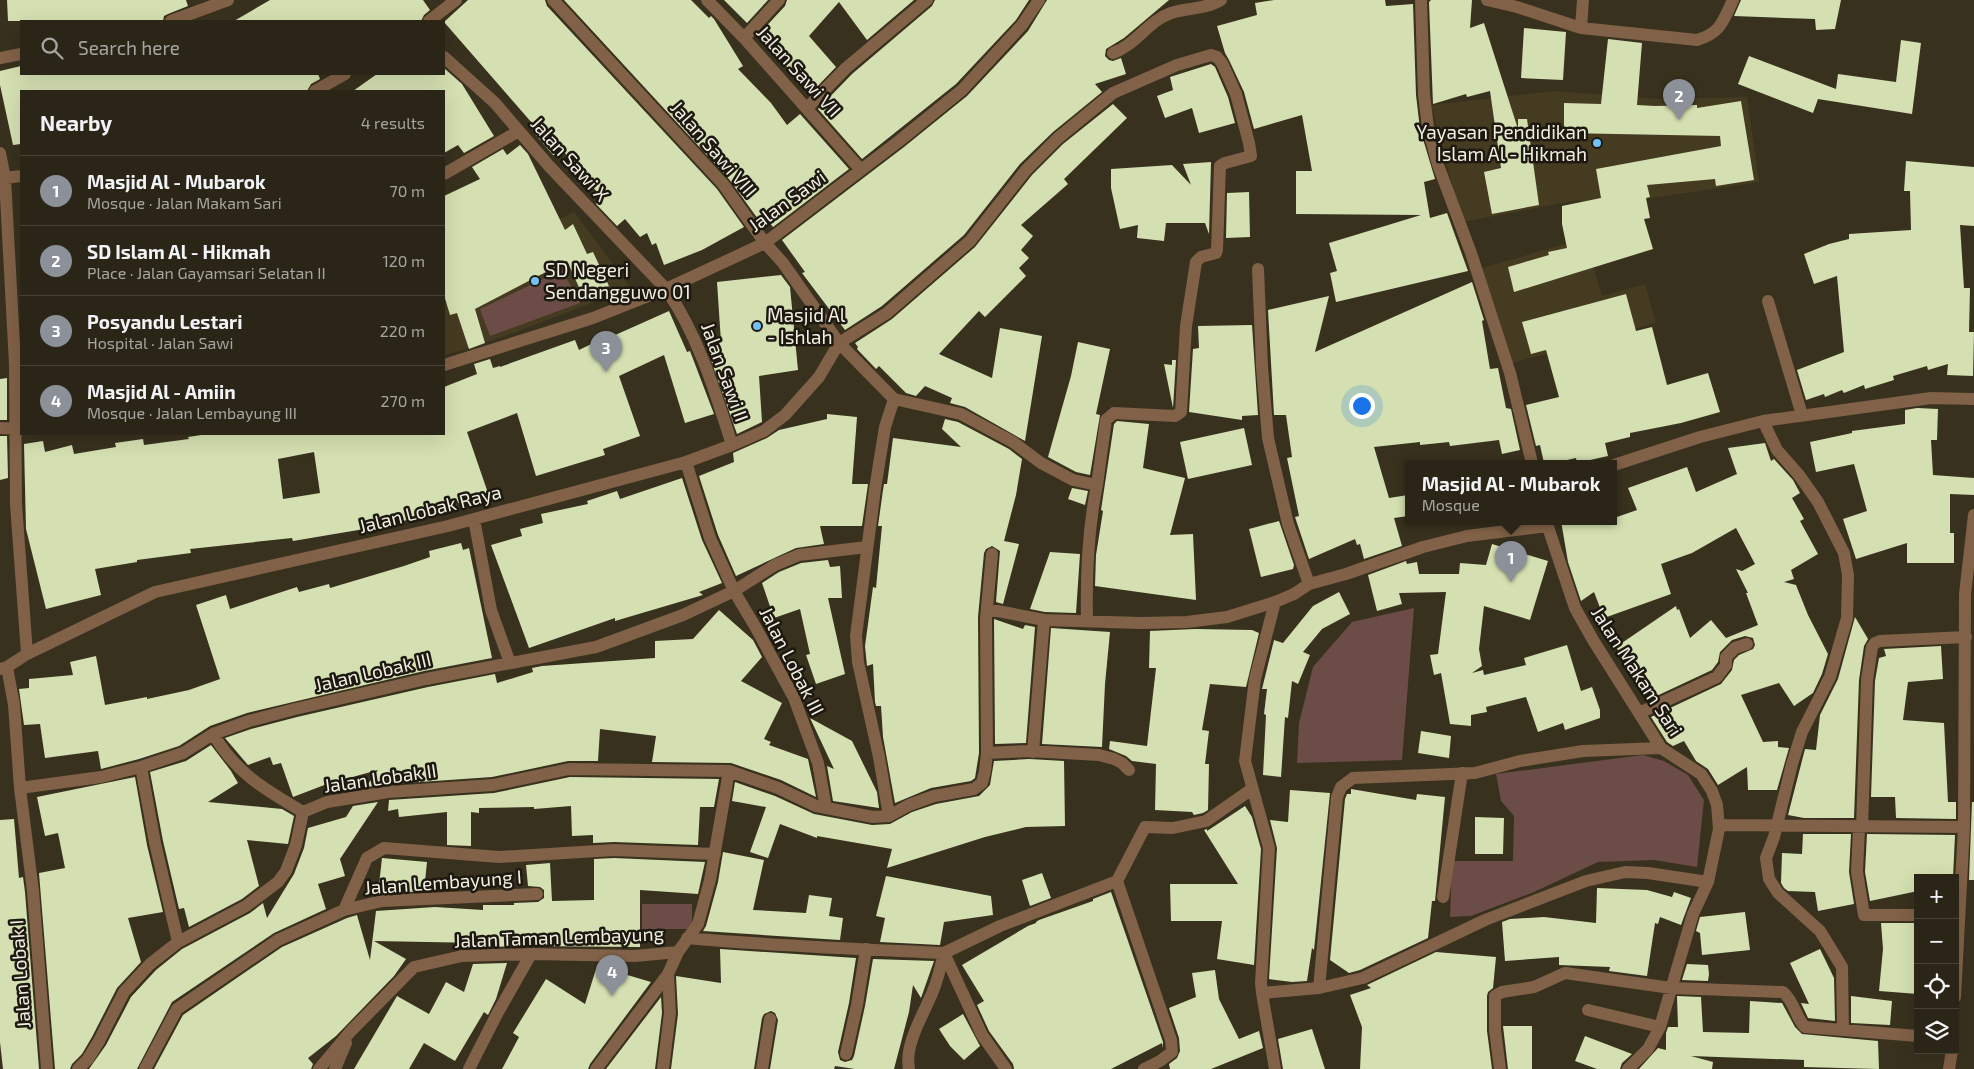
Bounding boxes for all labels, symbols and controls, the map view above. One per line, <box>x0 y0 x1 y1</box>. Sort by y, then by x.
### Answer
search box <box>20 20 445 75</box>
street label: Jalan Sawi VII <box>752 20 846 121</box>
icon: search <box>38 34 66 62</box>
text: Search here <box>78 36 180 59</box>
pin: 2 <box>1663 79 1695 120</box>
street label: Jalan Sawi VIII <box>666 96 762 201</box>
text: Nearby <box>40 110 112 135</box>
street label: Jalan Sawi X <box>527 112 614 206</box>
text: 4 results <box>361 113 425 132</box>
place label: Yayasan Pendidikan Islam Al - Hikmah <box>1416 120 1587 165</box>
marker: Yayasan Pendidikan Islam Al - Hikmah <box>1591 137 1603 149</box>
street label: Jalan Sawi <box>744 165 830 236</box>
text: Masjid Al - Mubarok <box>87 170 266 193</box>
text: 1 <box>53 181 59 200</box>
text: 70 m <box>390 181 425 200</box>
text: Mosque · Jalan Makam Sari <box>87 193 282 212</box>
text: SD Islam Al - Hikmah <box>87 240 271 263</box>
text: 2 <box>51 251 61 270</box>
text: 120 m <box>382 251 425 270</box>
place label: SD Negeri Sendangguwo 01 <box>545 258 691 303</box>
text: Place · Jalan Gayamsari Selatan II <box>87 263 326 282</box>
marker: SD Negeri Sendangguwo 01 <box>529 275 541 287</box>
place label: Masjid Al - Ishlah <box>767 303 846 348</box>
text: Posyandu Lestari <box>87 310 242 333</box>
street label: Jalan Sawi II <box>697 319 754 425</box>
marker: Masjid Al - Ishlah <box>751 320 763 332</box>
text: 3 <box>51 321 61 340</box>
text: 220 m <box>380 321 425 340</box>
pin: 3 <box>590 331 622 372</box>
text: Hospital · Jalan Sawi <box>87 333 234 352</box>
text: Masjid Al - Amiin <box>87 380 236 403</box>
text: 4 <box>51 391 61 410</box>
text: 270 m <box>381 391 425 410</box>
your location <box>1349 393 1375 419</box>
text: Mosque · Jalan Lembayung III <box>87 403 297 422</box>
popup <box>1405 460 1617 525</box>
text: Masjid Al - Mubarok <box>1422 472 1600 495</box>
street label: Jalan Lobak Raya <box>356 480 504 537</box>
text: Mosque <box>1422 495 1480 514</box>
pin: 1 <box>1495 541 1527 582</box>
street label: Jalan Makam Sari <box>1587 602 1688 740</box>
street label: Jalan Lobak III <box>755 603 830 719</box>
street label: Jalan Lobak III <box>312 647 433 696</box>
street label: Jalan Lobak II <box>322 758 438 797</box>
street label: Jalan Lembayung I <box>363 865 522 898</box>
map controls <box>1914 874 1959 1054</box>
button: + <box>1914 874 1959 919</box>
street label: Jalan Lobak I <box>4 919 35 1029</box>
button: − <box>1914 919 1959 964</box>
street label: Jalan Taman Lembayung <box>454 921 665 952</box>
pin: 4 <box>596 955 628 996</box>
button: locate <box>1914 964 1959 1009</box>
button: layers <box>1914 1009 1959 1054</box>

